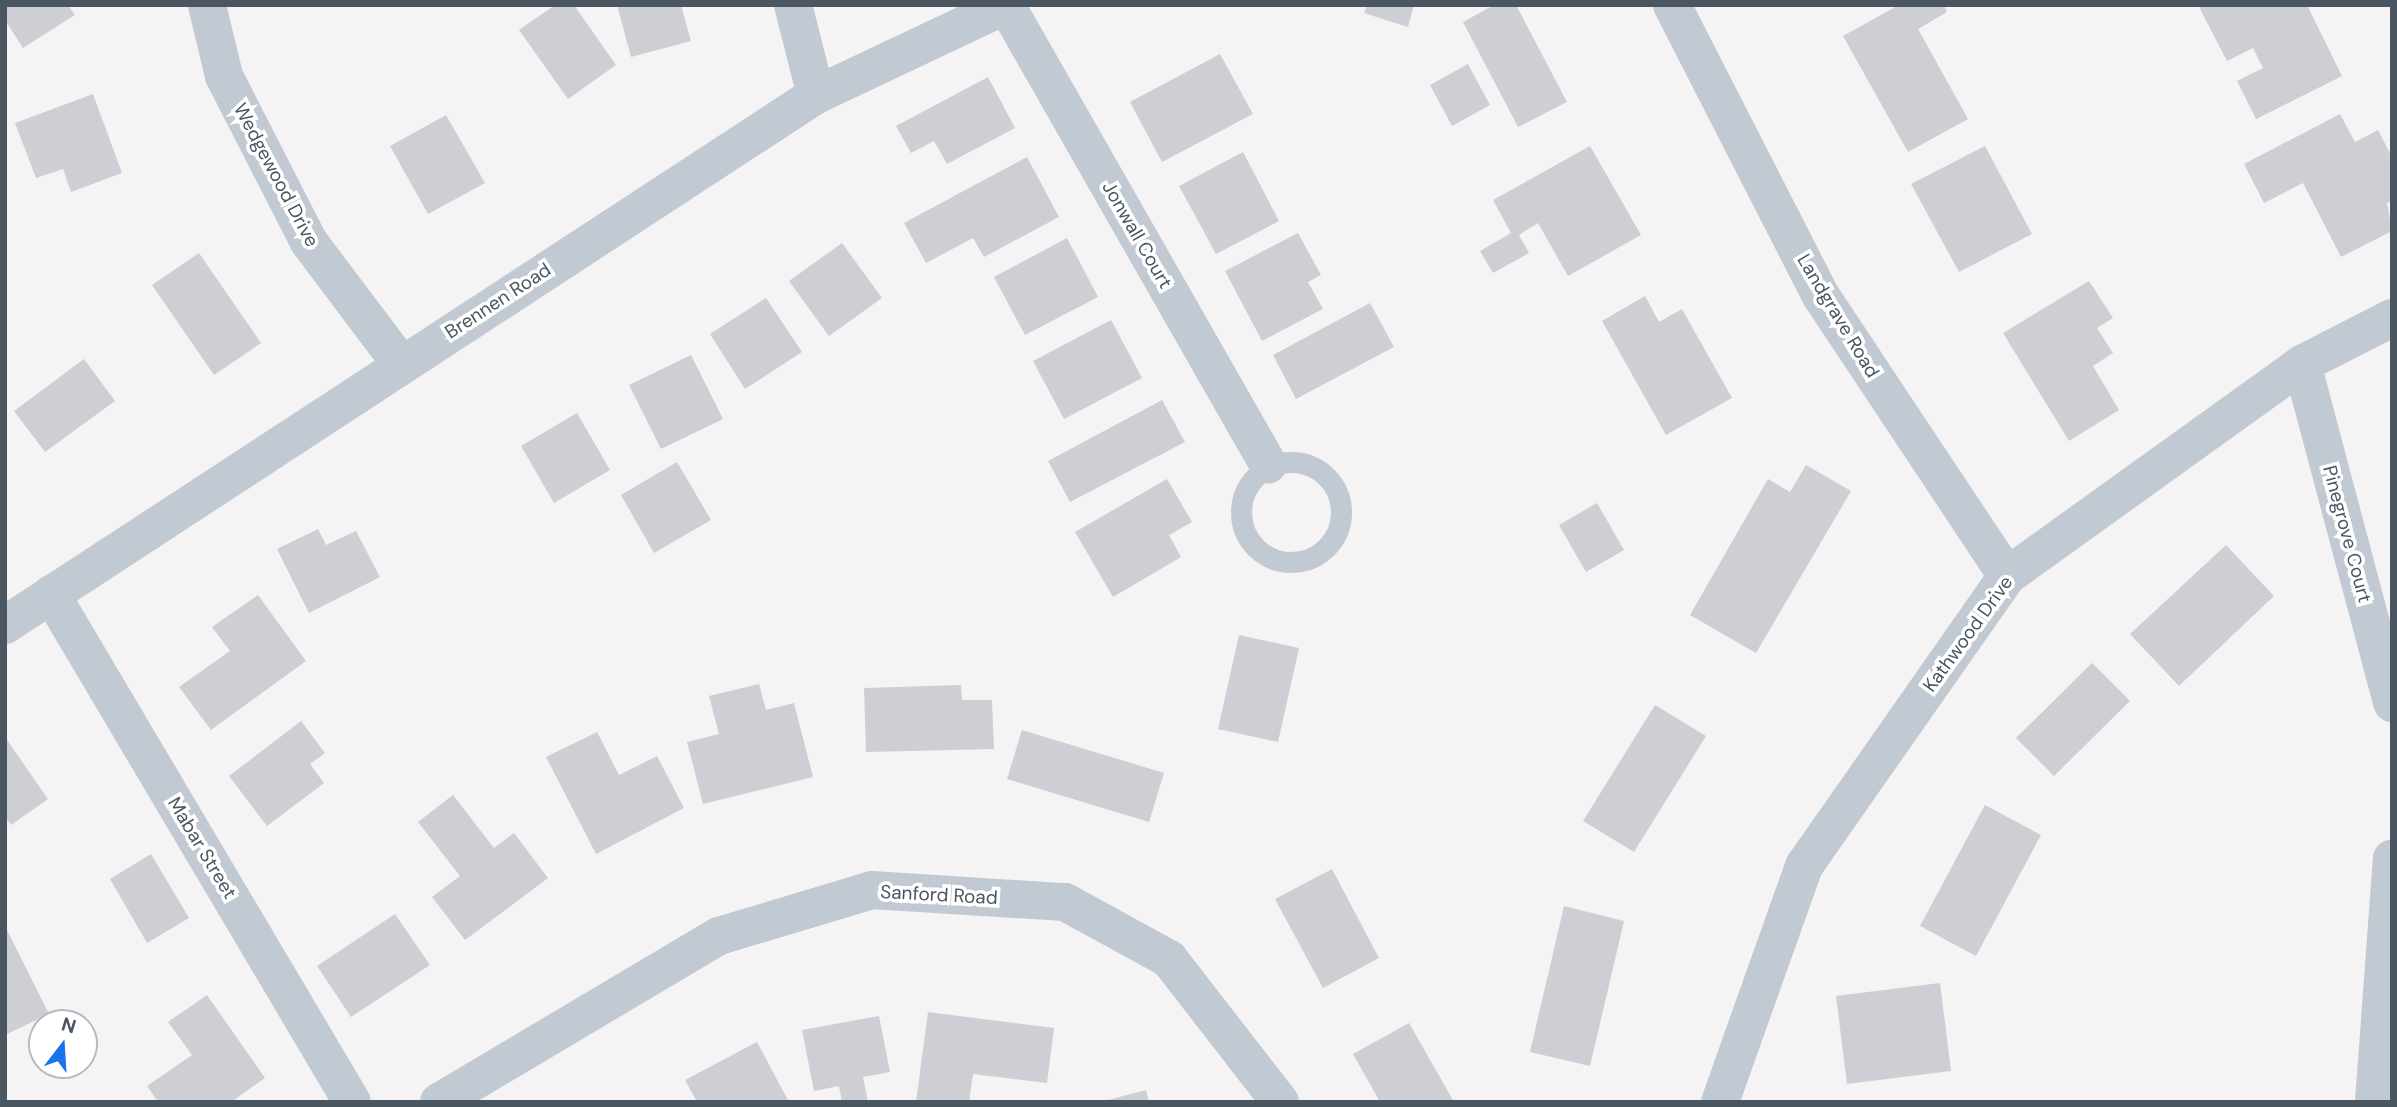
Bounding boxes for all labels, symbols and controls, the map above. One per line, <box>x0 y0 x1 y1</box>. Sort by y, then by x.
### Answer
street label: Wedgewood Drive <box>229 99 323 251</box>
street label: Jonwall Court <box>1097 177 1177 293</box>
street label: Landgrave Road <box>1792 250 1884 382</box>
street label: Brennen Road <box>441 258 555 344</box>
street label: Pinegrove Court <box>2318 463 2376 605</box>
street label: Kathwood Drive <box>1918 572 2018 696</box>
street label: Mabar Street <box>163 793 241 903</box>
street label: Sanford Road <box>880 881 998 909</box>
north arrow <box>28 1009 98 1079</box>
text: N <box>58 1011 79 1039</box>

